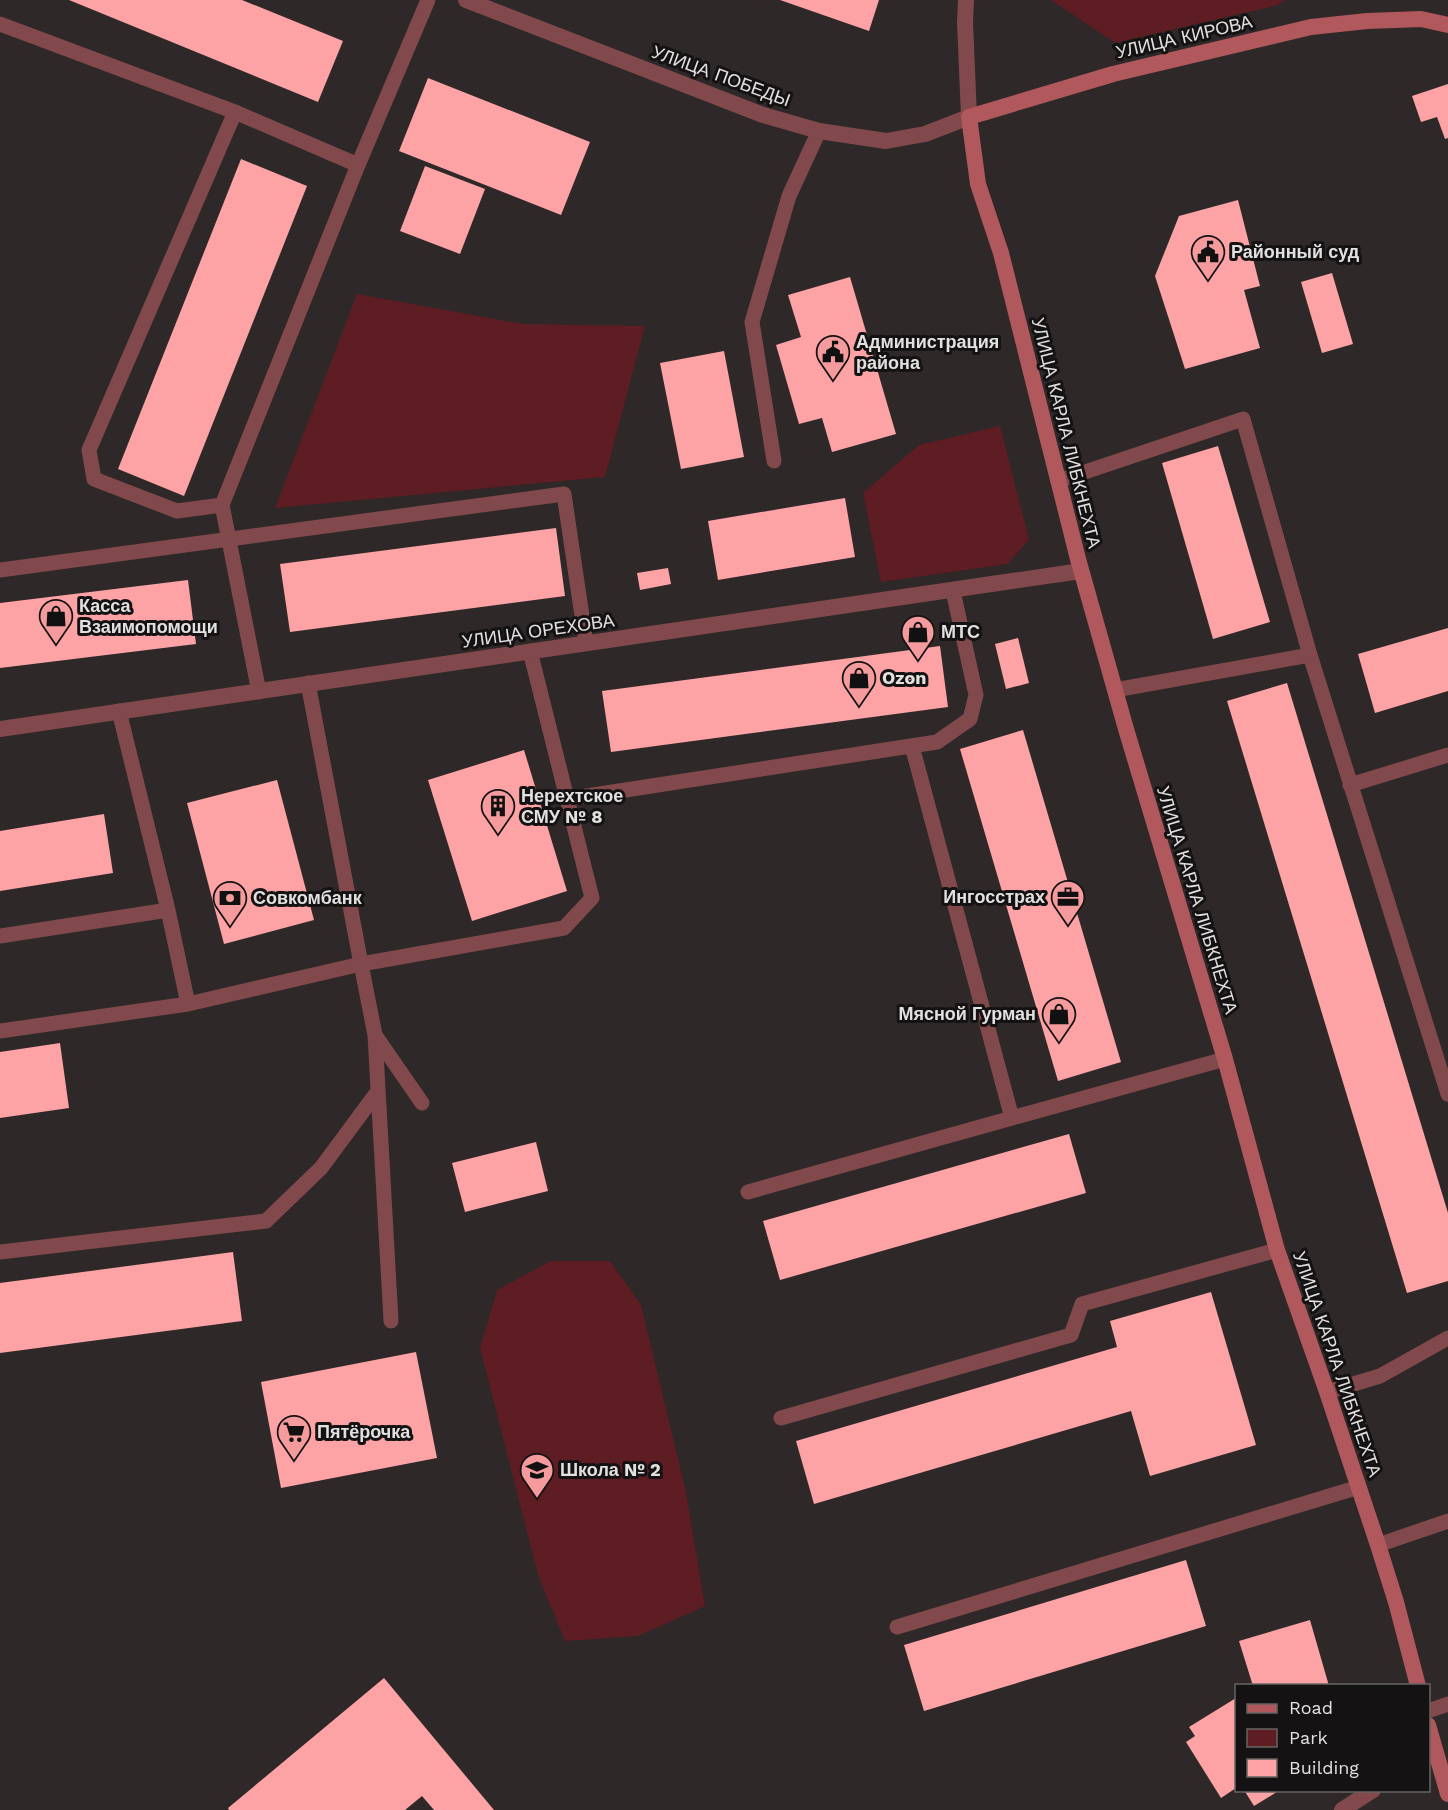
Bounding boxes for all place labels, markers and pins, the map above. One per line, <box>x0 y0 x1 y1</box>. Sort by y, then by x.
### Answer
public building icon: Районный суд <box>1190 234 1226 281</box>
place label: Районный суд <box>1231 241 1360 262</box>
place label: Администрация района <box>856 331 999 373</box>
public building icon: Администрация района <box>815 334 851 381</box>
place label: Касса Взаимопомощи <box>79 595 218 637</box>
shop icon: Касса Взаимопомощи <box>38 598 74 645</box>
shop icon: МТС <box>900 614 936 661</box>
place label: МТС <box>941 621 980 642</box>
shop icon: Ozon <box>841 660 877 707</box>
place label: Ozon <box>882 667 926 688</box>
place label: Нерехтское СМУ № 8 <box>521 785 623 827</box>
building icon: Нерехтское СМУ № 8 <box>480 788 516 835</box>
office icon: Ингосстрах <box>1050 879 1086 926</box>
bank icon: Совкомбанк <box>212 880 248 927</box>
place label: Ингосстрах <box>943 886 1045 907</box>
place label: Совкомбанк <box>253 887 363 908</box>
shop icon: Мясной Гурман <box>1041 996 1077 1043</box>
place label: Мясной Гурман <box>898 1003 1036 1024</box>
supermarket icon: Пятёрочка <box>276 1414 312 1461</box>
place label: Пятёрочка <box>317 1421 411 1442</box>
school or university icon: Школа № 2 <box>519 1452 555 1499</box>
place label: Школа № 2 <box>560 1459 661 1480</box>

